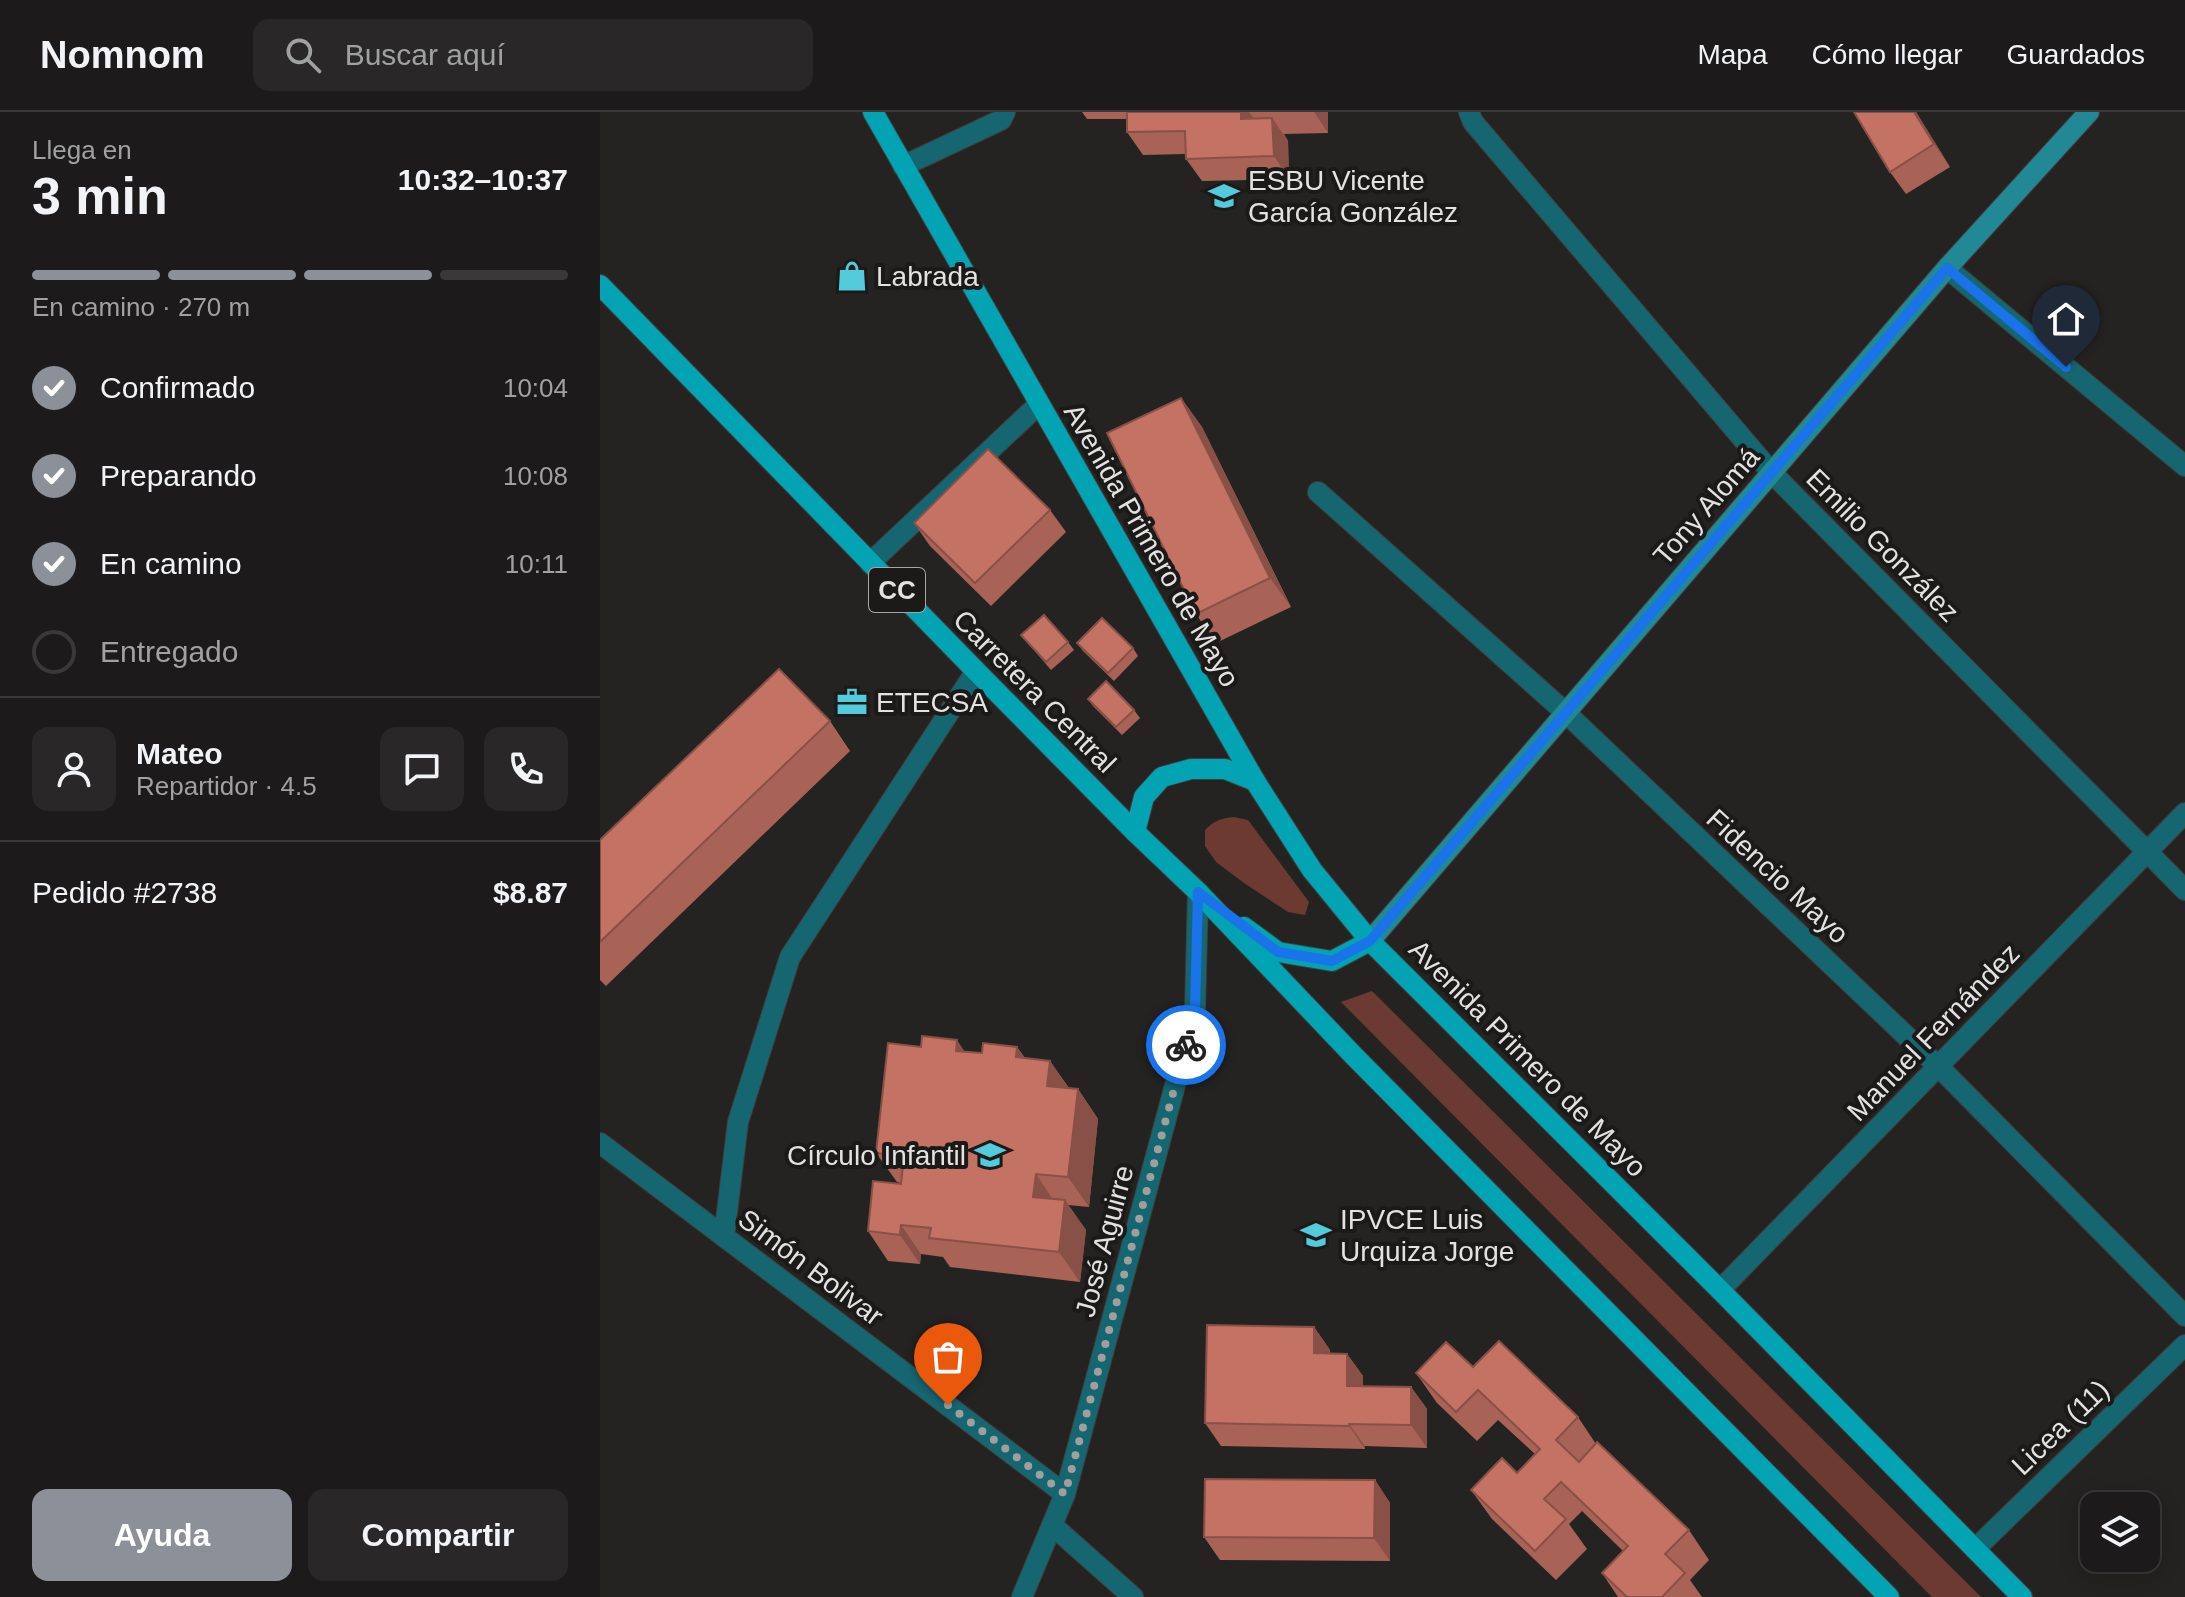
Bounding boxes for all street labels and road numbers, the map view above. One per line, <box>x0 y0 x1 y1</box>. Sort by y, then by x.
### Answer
street label: Avenida Primero de Mayo <box>1058 398 1245 692</box>
street label: Tony Alomá <box>1647 441 1766 571</box>
street label: Emilio González <box>1800 463 1965 628</box>
road number: CC <box>869 568 925 612</box>
street label: Carretera Central <box>947 604 1122 779</box>
street label: Fidencio Mayo <box>1701 803 1855 950</box>
street label: Avenida Primero de Mayo <box>1403 934 1652 1183</box>
street label: Manuel Fernández <box>1841 938 2026 1127</box>
street label: José Aguirre <box>1069 1162 1140 1320</box>
street label: Simón Bolivar <box>732 1203 889 1332</box>
street label: Licea (11) <box>2006 1374 2115 1481</box>

